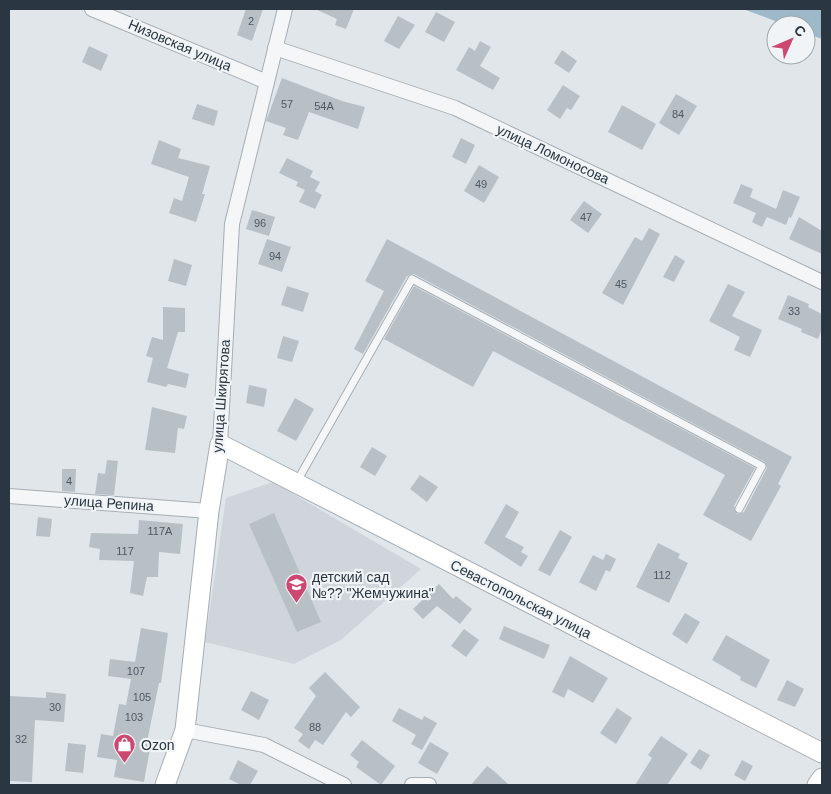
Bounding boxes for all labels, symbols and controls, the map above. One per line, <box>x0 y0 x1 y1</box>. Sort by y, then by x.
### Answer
house number: 2 <box>248 15 254 27</box>
north arrow <box>766 15 816 65</box>
street label: Низовская улица <box>126 16 234 74</box>
text: С <box>791 22 809 40</box>
house number: 57 <box>281 98 293 110</box>
house number: 54А <box>314 100 334 112</box>
house number: 84 <box>672 108 684 120</box>
street label: улица Ломоносова <box>494 121 612 187</box>
house number: 49 <box>475 178 487 190</box>
house number: 47 <box>580 211 592 223</box>
house number: 96 <box>254 217 266 229</box>
house number: 94 <box>269 250 281 262</box>
house number: 45 <box>615 278 627 290</box>
house number: 33 <box>788 305 800 317</box>
street label: улица Шкирятова <box>209 339 233 453</box>
house number: 4 <box>66 475 72 487</box>
street label: улица Репина <box>64 492 155 514</box>
house number: 117А <box>148 525 173 537</box>
house number: 117 <box>116 545 134 557</box>
street label: Севастопольская улица <box>448 557 594 642</box>
place label: детский сад №?? "Жемчужина" <box>312 569 434 601</box>
house number: 112 <box>653 569 671 581</box>
school or university icon: детский сад №?? "Жемчужина" <box>284 573 308 604</box>
house number: 107 <box>127 665 145 677</box>
house number: 105 <box>133 691 151 703</box>
house number: 30 <box>49 701 61 713</box>
house number: 103 <box>125 711 143 723</box>
house number: 88 <box>309 721 321 733</box>
house number: 32 <box>15 733 27 745</box>
shop icon: Ozon <box>113 733 137 764</box>
place label: Ozon <box>141 737 174 753</box>

